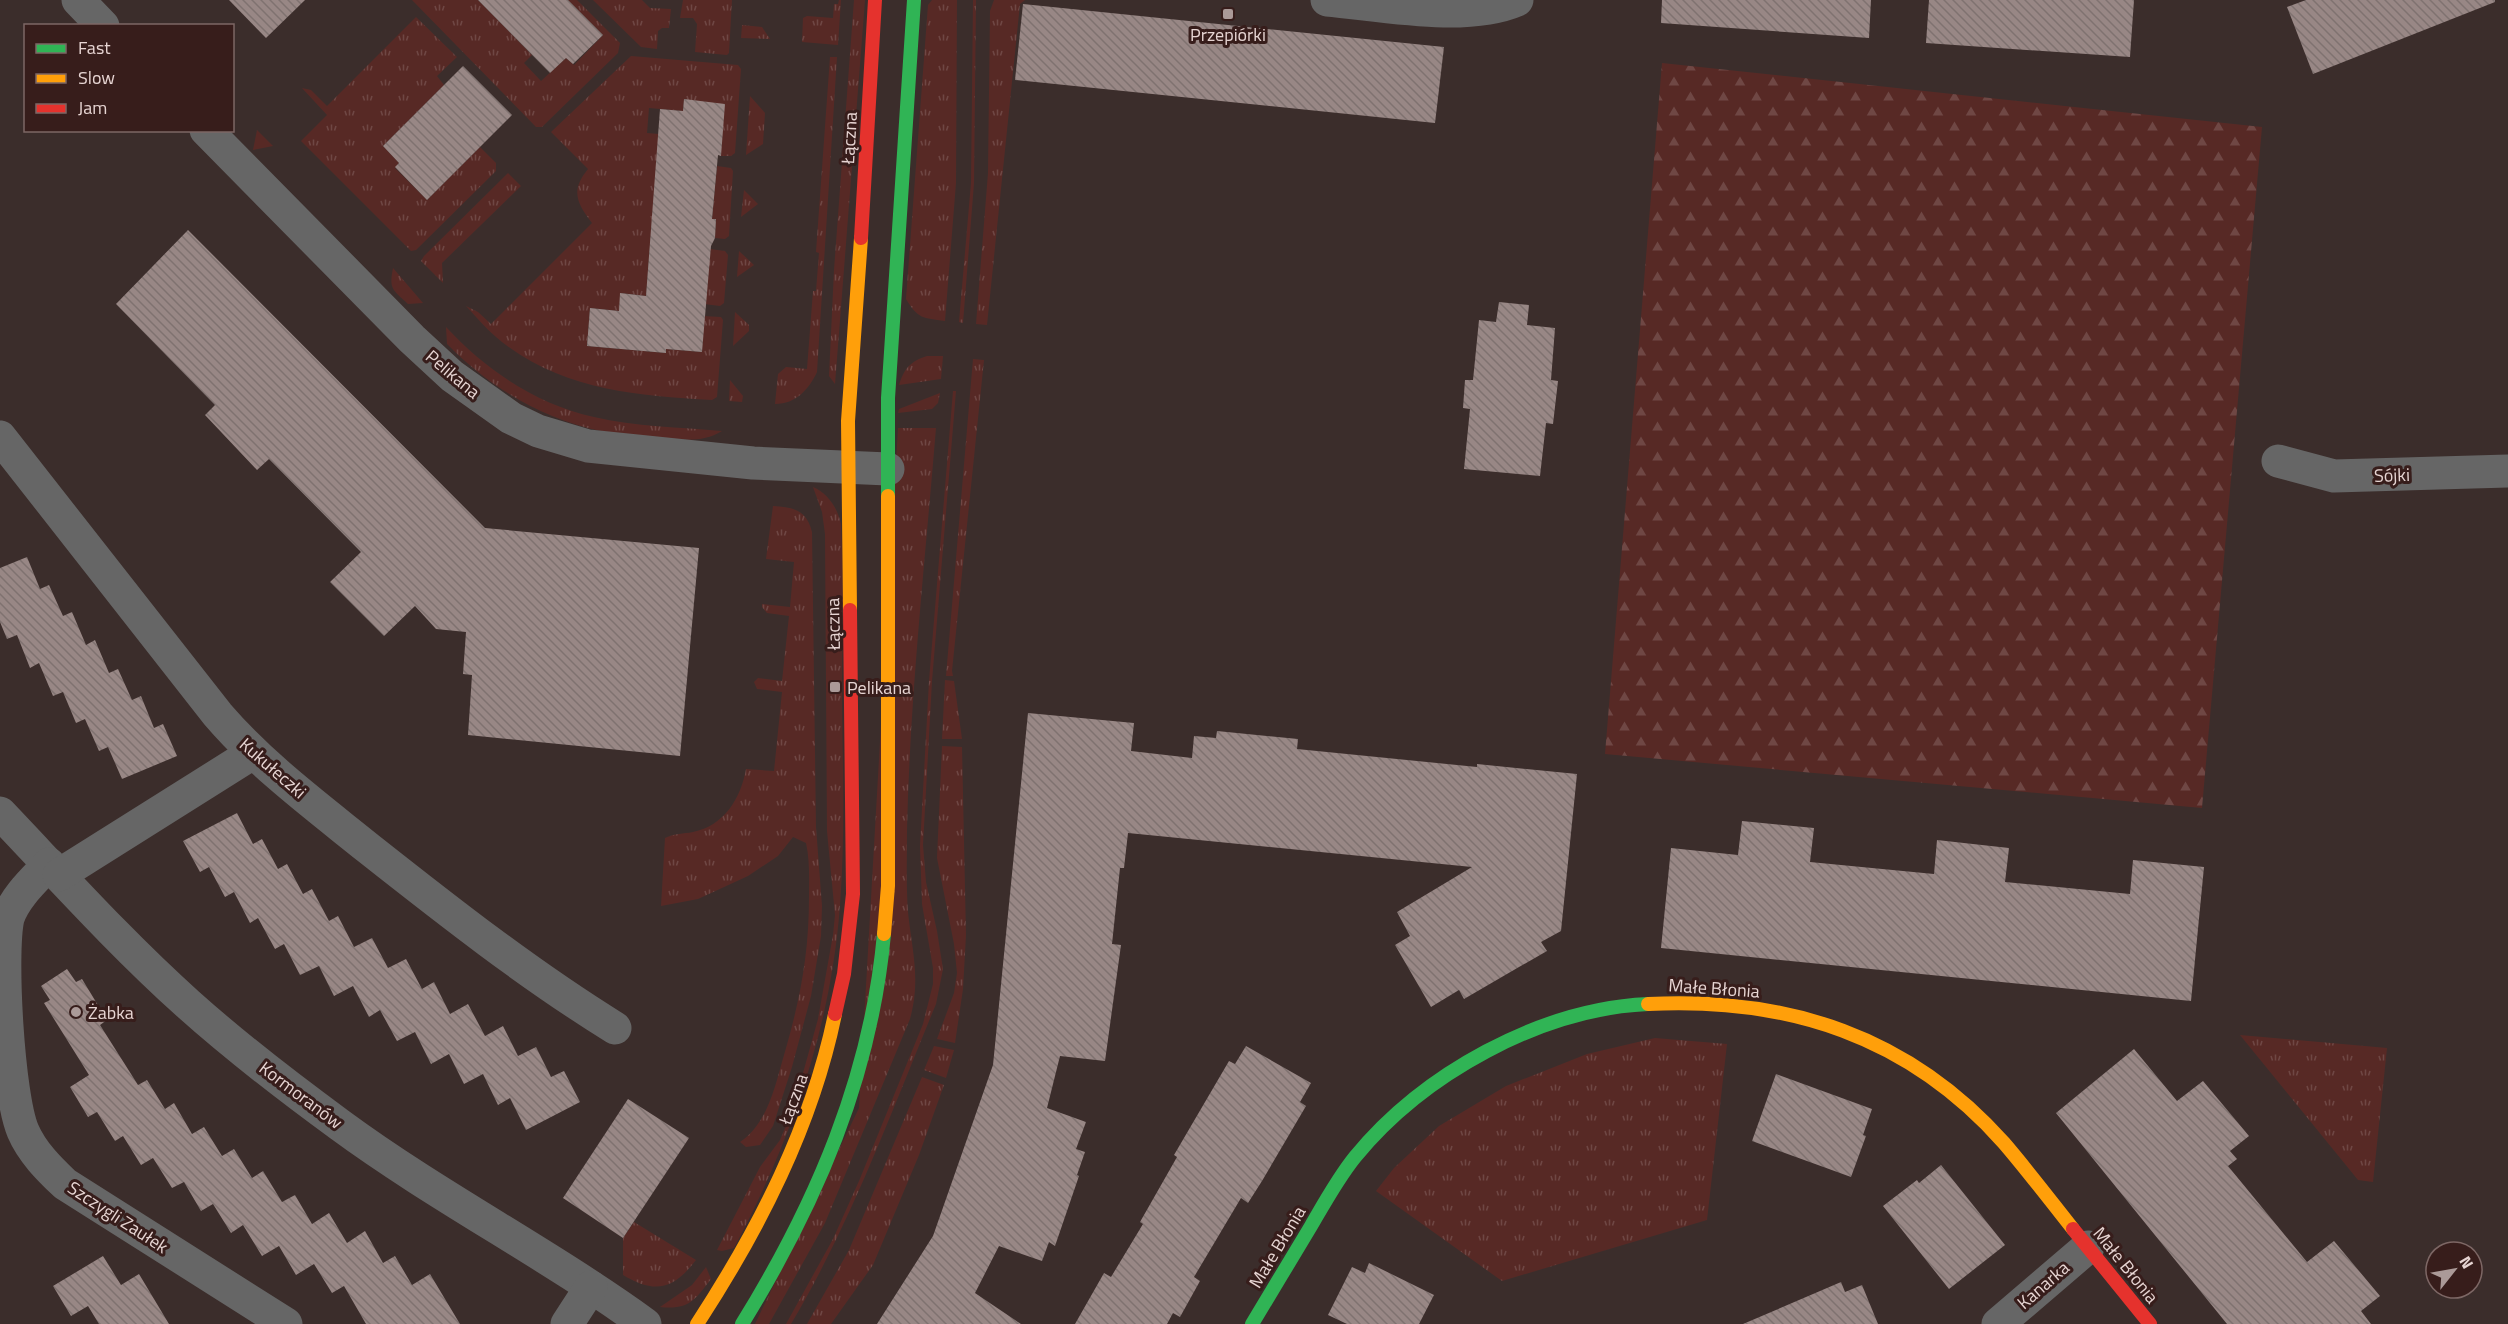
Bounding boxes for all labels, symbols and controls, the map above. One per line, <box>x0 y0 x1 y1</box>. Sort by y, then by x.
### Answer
marker: Przepiórki <box>1221 7 1235 21</box>
place label: Przepiórki <box>1190 21 1266 48</box>
legend <box>24 24 234 132</box>
text: Fast <box>78 34 111 61</box>
text: Slow <box>78 64 115 91</box>
text: Jam <box>78 94 107 121</box>
street label: Łączna <box>834 111 864 166</box>
street label: Pelikana <box>420 343 486 405</box>
street label: Sójki <box>2374 461 2410 489</box>
street label: Łączna <box>819 598 847 651</box>
place label: Pelikana <box>847 674 911 701</box>
marker: Pelikana <box>828 680 842 694</box>
street label: Kukułeczki <box>234 731 312 805</box>
street label: Małe Błonia <box>1667 971 1761 1005</box>
place label: Żabka <box>88 999 134 1026</box>
marker: Żabka <box>69 1005 83 1019</box>
street label: Kormoranów <box>254 1055 349 1136</box>
street label: Łączna <box>771 1070 815 1129</box>
street label: Szczygli Zaułek <box>62 1174 174 1260</box>
street label: Małe Błonia <box>1242 1201 1312 1293</box>
street label: Małe Błonia <box>2087 1221 2165 1309</box>
north arrow <box>2424 1240 2484 1300</box>
text: N <box>2454 1251 2480 1273</box>
street label: Kanarka <box>2011 1255 2075 1315</box>

